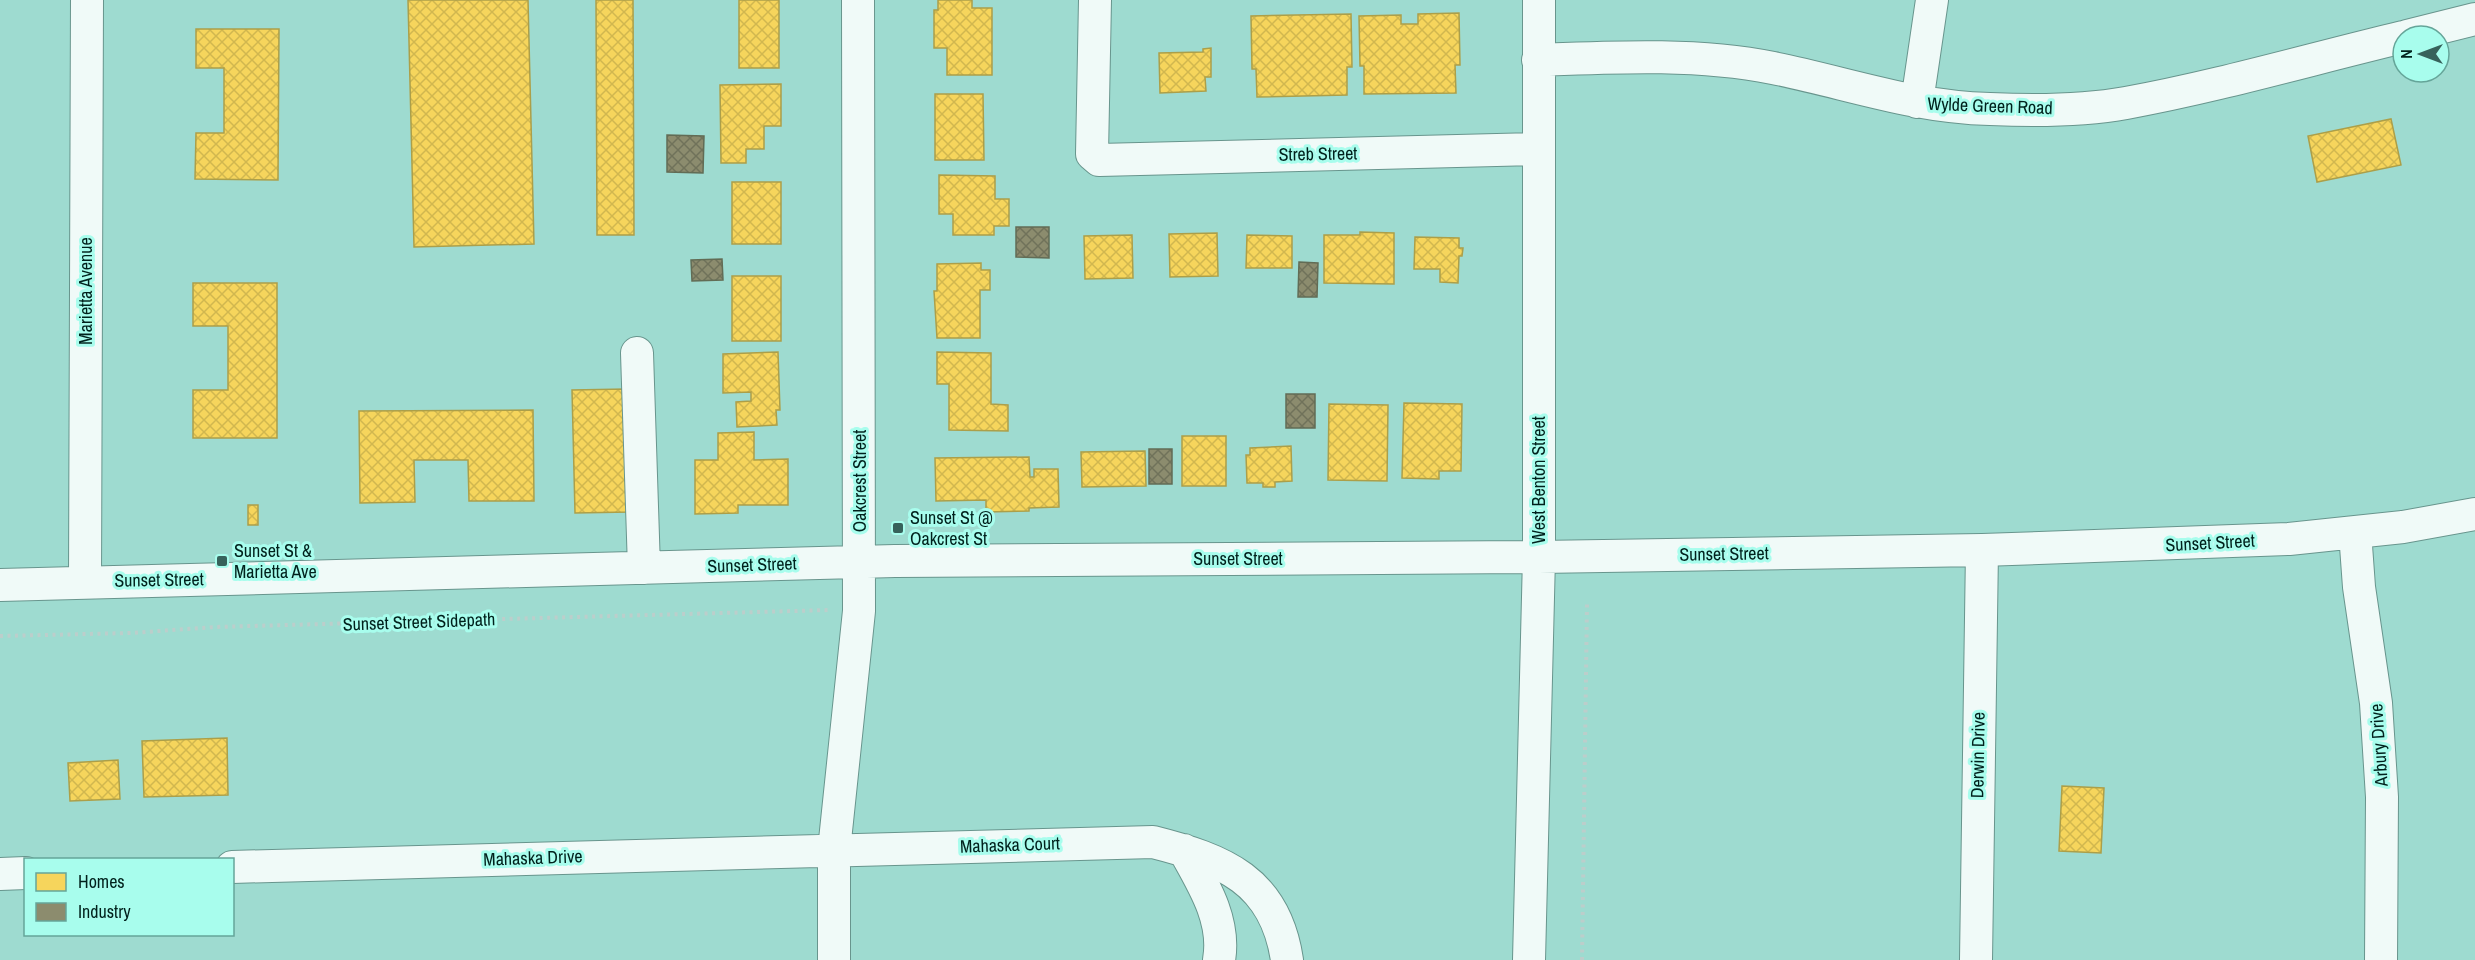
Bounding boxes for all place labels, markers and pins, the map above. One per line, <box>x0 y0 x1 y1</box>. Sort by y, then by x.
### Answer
place label: Sunset St @ Oakcrest St <box>910 505 993 551</box>
marker: Sunset St @ Oakcrest St <box>891 521 905 535</box>
place label: Sunset St & Marietta Ave <box>234 538 317 584</box>
marker: Sunset St & Marietta Ave <box>215 554 229 568</box>

